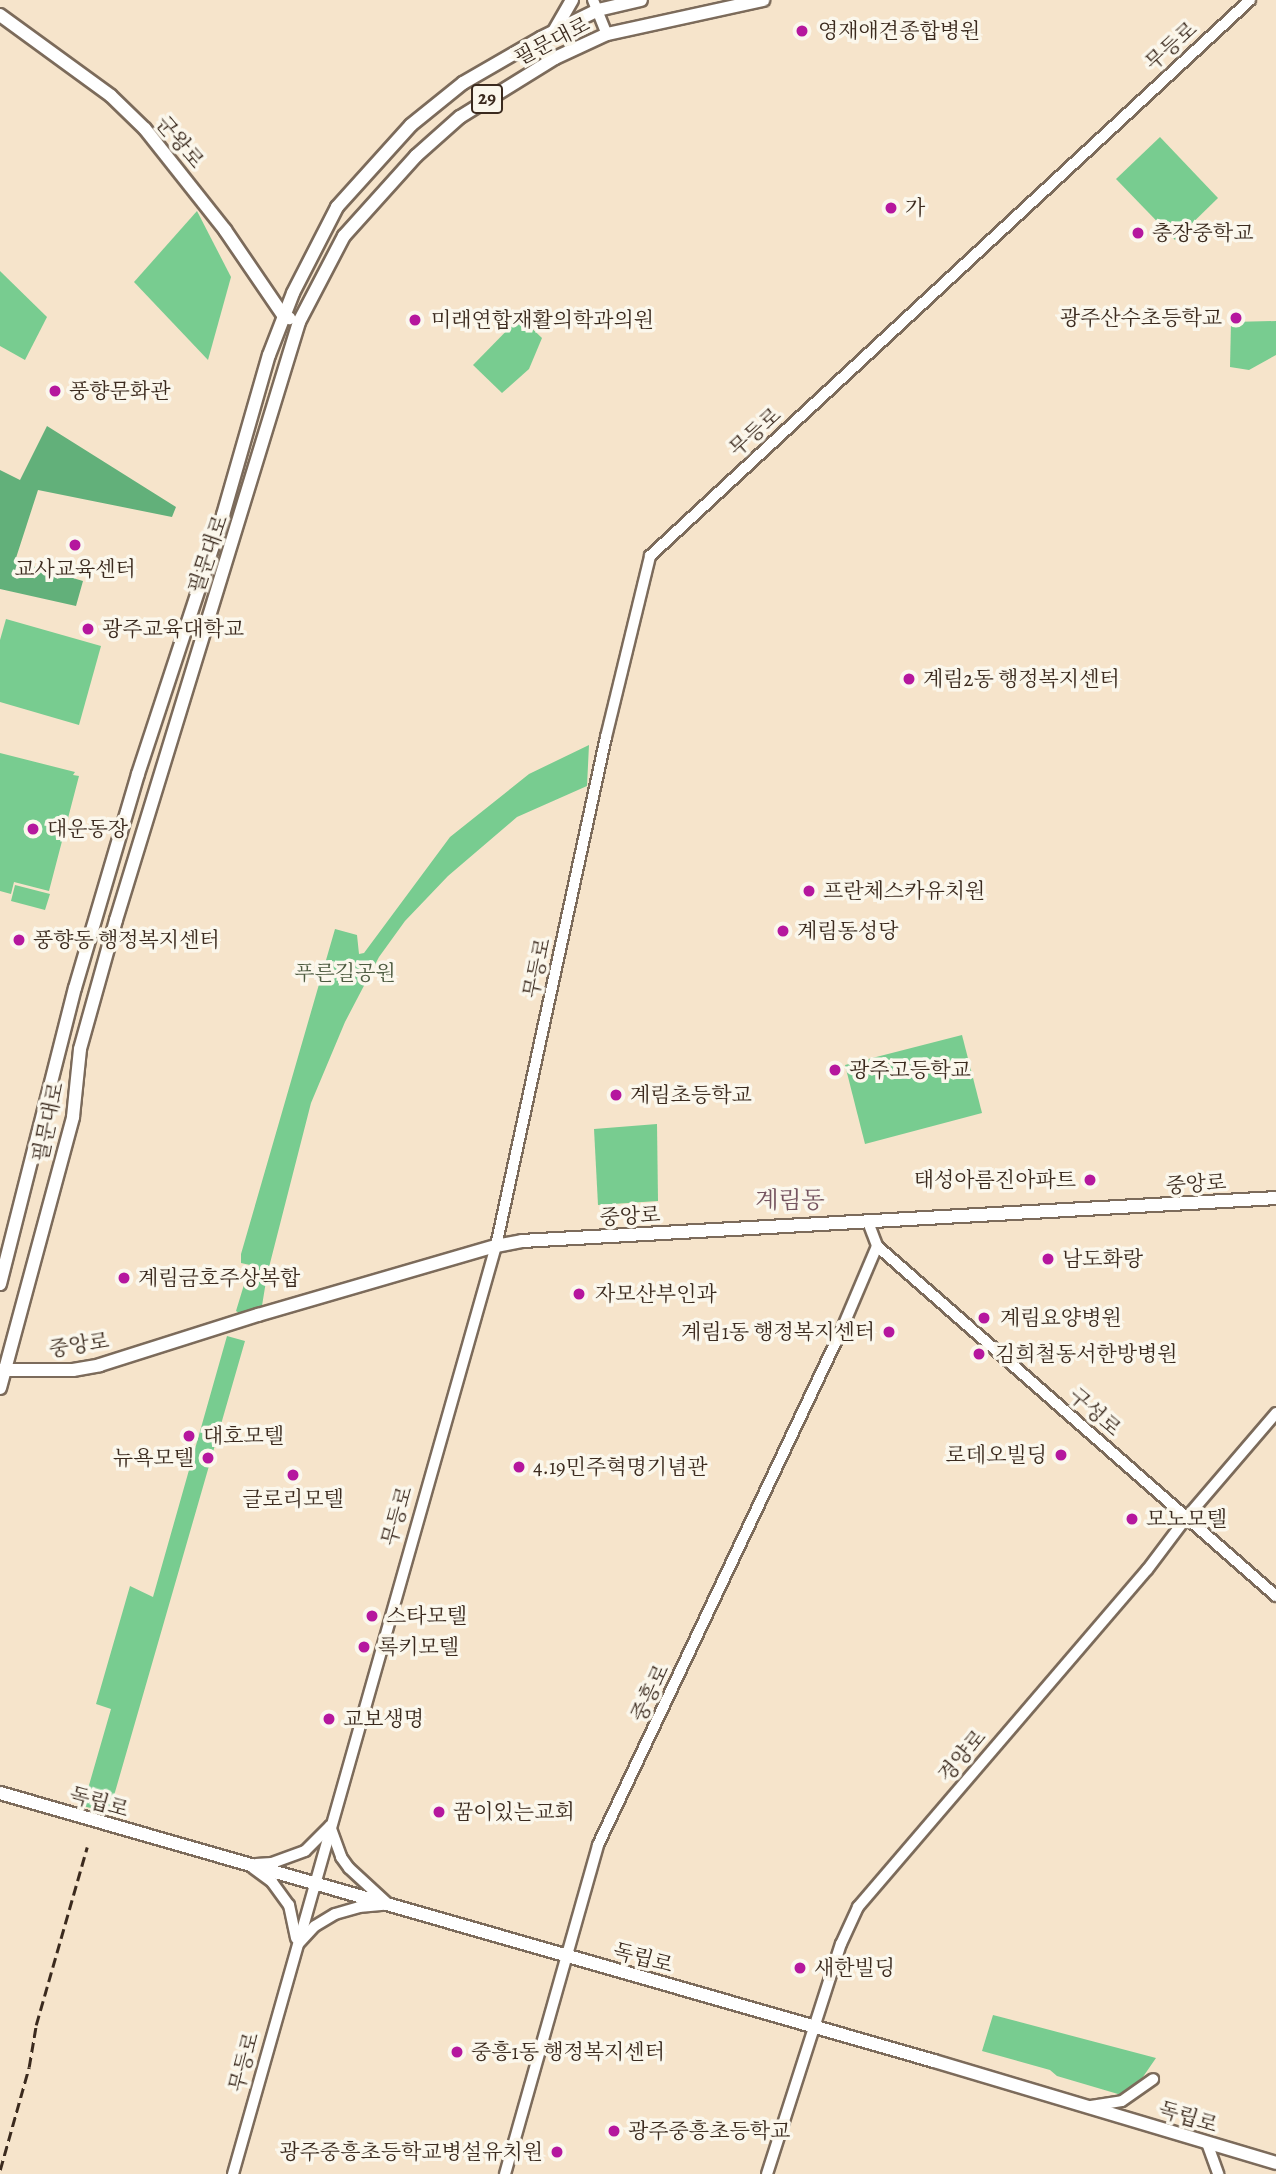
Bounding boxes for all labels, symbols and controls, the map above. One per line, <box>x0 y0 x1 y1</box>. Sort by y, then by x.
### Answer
street label: 필문대로 <box>510 11 594 71</box>
street label: 무등로 <box>1140 16 1202 76</box>
place label: 영재애견종합병원 <box>818 18 980 44</box>
marker: 영재애견종합병원 <box>792 21 812 41</box>
road number: 29 <box>470 83 504 114</box>
street label: 군왕로 <box>151 111 209 173</box>
place label: 가 <box>905 195 925 221</box>
marker: 가 <box>883 200 899 216</box>
place label: 충장중학교 <box>1152 220 1253 246</box>
marker: 충장중학교 <box>1130 225 1146 241</box>
place label: 광주산수초등학교 <box>1060 305 1222 331</box>
place label: 미래연합재활의학과의원 <box>431 307 654 333</box>
marker: 미래연합재활의학과의원 <box>405 310 425 330</box>
marker: 광주산수초등학교 <box>1228 310 1244 326</box>
place label: 풍향문화관 <box>69 378 170 404</box>
marker: 풍향문화관 <box>47 383 63 399</box>
street label: 무등로 <box>724 402 786 462</box>
street label: 필문대로 <box>183 512 233 596</box>
marker: 교사교육센터 <box>67 537 83 553</box>
place label: 교사교육센터 <box>14 556 136 582</box>
place label: 광주교육대학교 <box>102 616 244 642</box>
marker: 광주교육대학교 <box>80 621 96 637</box>
place label: 계림2동 행정복지센터 <box>923 666 1120 692</box>
marker: 계림2동 행정복지센터 <box>901 671 917 687</box>
place label: 대운동장 <box>47 816 128 842</box>
marker: 대운동장 <box>25 821 41 837</box>
place label: 프란체스카유치원 <box>823 878 985 904</box>
marker: 프란체스카유치원 <box>801 883 817 899</box>
place label: 계림동성당 <box>797 918 898 944</box>
marker: 계림동성당 <box>775 923 791 939</box>
place label: 풍향동 행정복지센터 <box>33 927 220 953</box>
marker: 풍향동 행정복지센터 <box>11 932 27 948</box>
street label: 무등로 <box>518 936 556 1000</box>
park label: 푸른길공원 <box>294 960 396 986</box>
place label: 광주고등학교 <box>849 1057 971 1083</box>
marker: 광주고등학교 <box>827 1062 843 1078</box>
street label: 필문대로 <box>27 1080 69 1164</box>
place label: 계림초등학교 <box>630 1082 752 1108</box>
marker: 계림초등학교 <box>608 1087 624 1103</box>
place label: 태성아름진아파트 <box>914 1167 1076 1193</box>
street label: 중앙로 <box>1165 1169 1227 1199</box>
marker: 태성아름진아파트 <box>1082 1172 1098 1188</box>
district label: 계림동 <box>755 1187 825 1215</box>
street label: 중앙로 <box>599 1202 661 1230</box>
place label: 남도화랑 <box>1062 1246 1143 1272</box>
marker: 남도화랑 <box>1040 1251 1056 1267</box>
place label: 계림금호주상복합 <box>138 1265 300 1291</box>
marker: 계림금호주상복합 <box>116 1270 132 1286</box>
place label: 자모산부인과 <box>595 1281 717 1307</box>
marker: 자모산부인과 <box>569 1284 589 1304</box>
place label: 계림요양병원 <box>1000 1305 1122 1331</box>
marker: 계림요양병원 <box>974 1308 994 1328</box>
place label: 계림1동 행정복지센터 <box>681 1319 875 1345</box>
marker: 계림1동 행정복지센터 <box>881 1324 897 1340</box>
street label: 중앙로 <box>47 1328 111 1362</box>
place label: 김희철동서한방병원 <box>995 1341 1178 1367</box>
marker: 김희철동서한방병원 <box>969 1344 989 1364</box>
street label: 구성로 <box>1064 1383 1126 1441</box>
place label: 대호모텔 <box>203 1423 284 1449</box>
marker: 대호모텔 <box>181 1428 197 1444</box>
place label: 로데오빌딩 <box>946 1442 1047 1468</box>
place label: 뉴욕모텔 <box>113 1445 194 1471</box>
marker: 로데오빌딩 <box>1053 1447 1069 1463</box>
marker: 뉴욕모텔 <box>200 1450 216 1466</box>
place label: 4.19민주혁명기념관 <box>533 1454 708 1480</box>
marker: 4.19민주혁명기념관 <box>511 1459 527 1475</box>
marker: 글로리모텔 <box>285 1467 301 1483</box>
street label: 무등로 <box>377 1483 417 1549</box>
place label: 글로리모텔 <box>242 1486 344 1512</box>
place label: 모노모텔 <box>1146 1506 1227 1532</box>
marker: 모노모텔 <box>1124 1511 1140 1527</box>
place label: 스타모텔 <box>386 1603 467 1629</box>
marker: 스타모텔 <box>364 1608 380 1624</box>
place label: 록키모텔 <box>378 1634 459 1660</box>
marker: 록키모텔 <box>356 1639 372 1655</box>
street label: 중흥로 <box>626 1660 674 1726</box>
place label: 교보생명 <box>343 1706 424 1732</box>
marker: 교보생명 <box>321 1711 337 1727</box>
street label: 경양로 <box>933 1725 991 1787</box>
street label: 독립로 <box>66 1782 132 1822</box>
place label: 꿈이있는교회 <box>453 1799 575 1825</box>
marker: 꿈이있는교회 <box>431 1804 447 1820</box>
street label: 독립로 <box>610 1938 676 1978</box>
place label: 새한빌딩 <box>814 1955 895 1981</box>
marker: 새한빌딩 <box>792 1960 808 1976</box>
street label: 무등로 <box>224 2029 264 2095</box>
place label: 중흥1동 행정복지센터 <box>471 2039 665 2065</box>
marker: 중흥1동 행정복지센터 <box>449 2044 465 2060</box>
street label: 독립로 <box>1155 2096 1221 2138</box>
place label: 광주중흥초등학교 <box>628 2118 790 2144</box>
marker: 광주중흥초등학교 <box>606 2123 622 2139</box>
place label: 광주중흥초등학교병설유치원 <box>279 2139 543 2165</box>
marker: 광주중흥초등학교병설유치원 <box>549 2144 565 2160</box>

